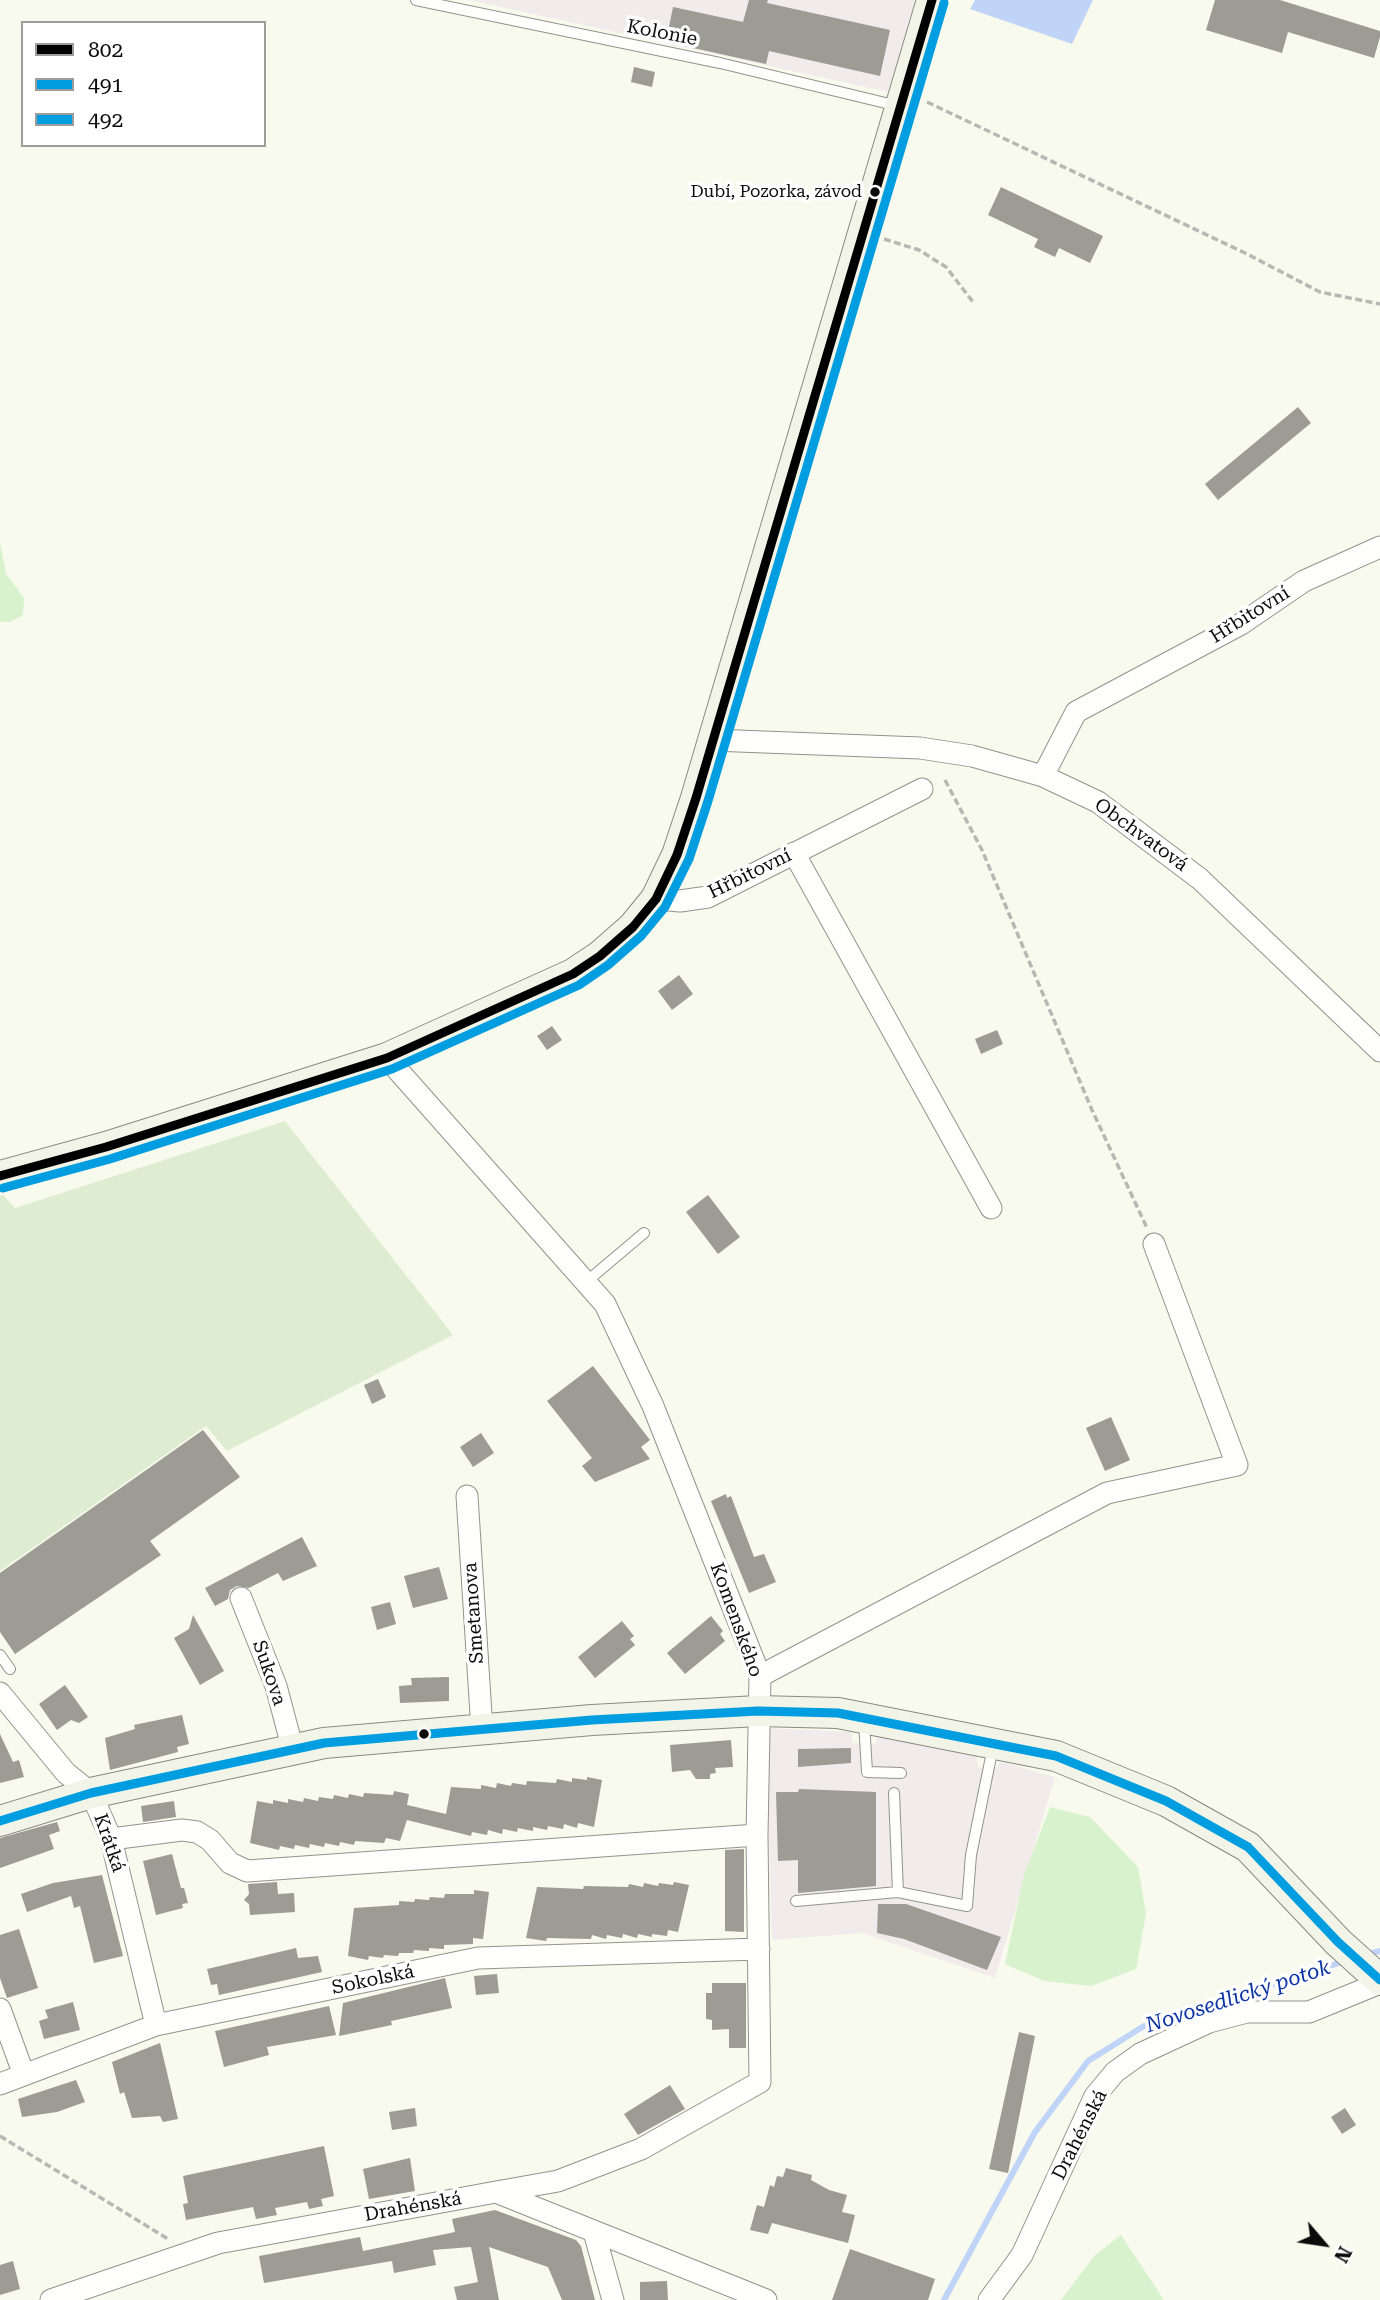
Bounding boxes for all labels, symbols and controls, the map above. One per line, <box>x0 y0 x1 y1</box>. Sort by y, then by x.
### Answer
street label: Kolonie <box>625 15 699 51</box>
legend <box>21 21 266 147</box>
text: 802 <box>88 38 123 62</box>
text: 491 <box>88 73 123 97</box>
text: 492 <box>88 108 123 132</box>
place label: Dubí, Pozorka, závod <box>690 182 862 202</box>
marker: Dubí, Pozorka, závod <box>868 185 882 199</box>
street label: Hřbitovní <box>1206 582 1294 648</box>
street label: Obchvatová <box>1090 793 1192 877</box>
street label: Hřbitovní <box>705 844 795 904</box>
street label: Komenského <box>705 1560 767 1680</box>
street label: Smetanova <box>459 1562 489 1664</box>
street label: Sukova <box>247 1637 291 1709</box>
unlabelled marker <box>417 1727 431 1741</box>
street label: Krátká <box>88 1811 130 1875</box>
water label: Novosedlický potok <box>1143 1955 1333 2039</box>
street label: Sokolská <box>330 1960 416 2000</box>
street label: Drahénská <box>1048 2086 1112 2184</box>
street label: Drahénská <box>363 2187 463 2227</box>
north arrow <box>1289 2209 1359 2279</box>
text: N <box>1329 2242 1356 2266</box>

